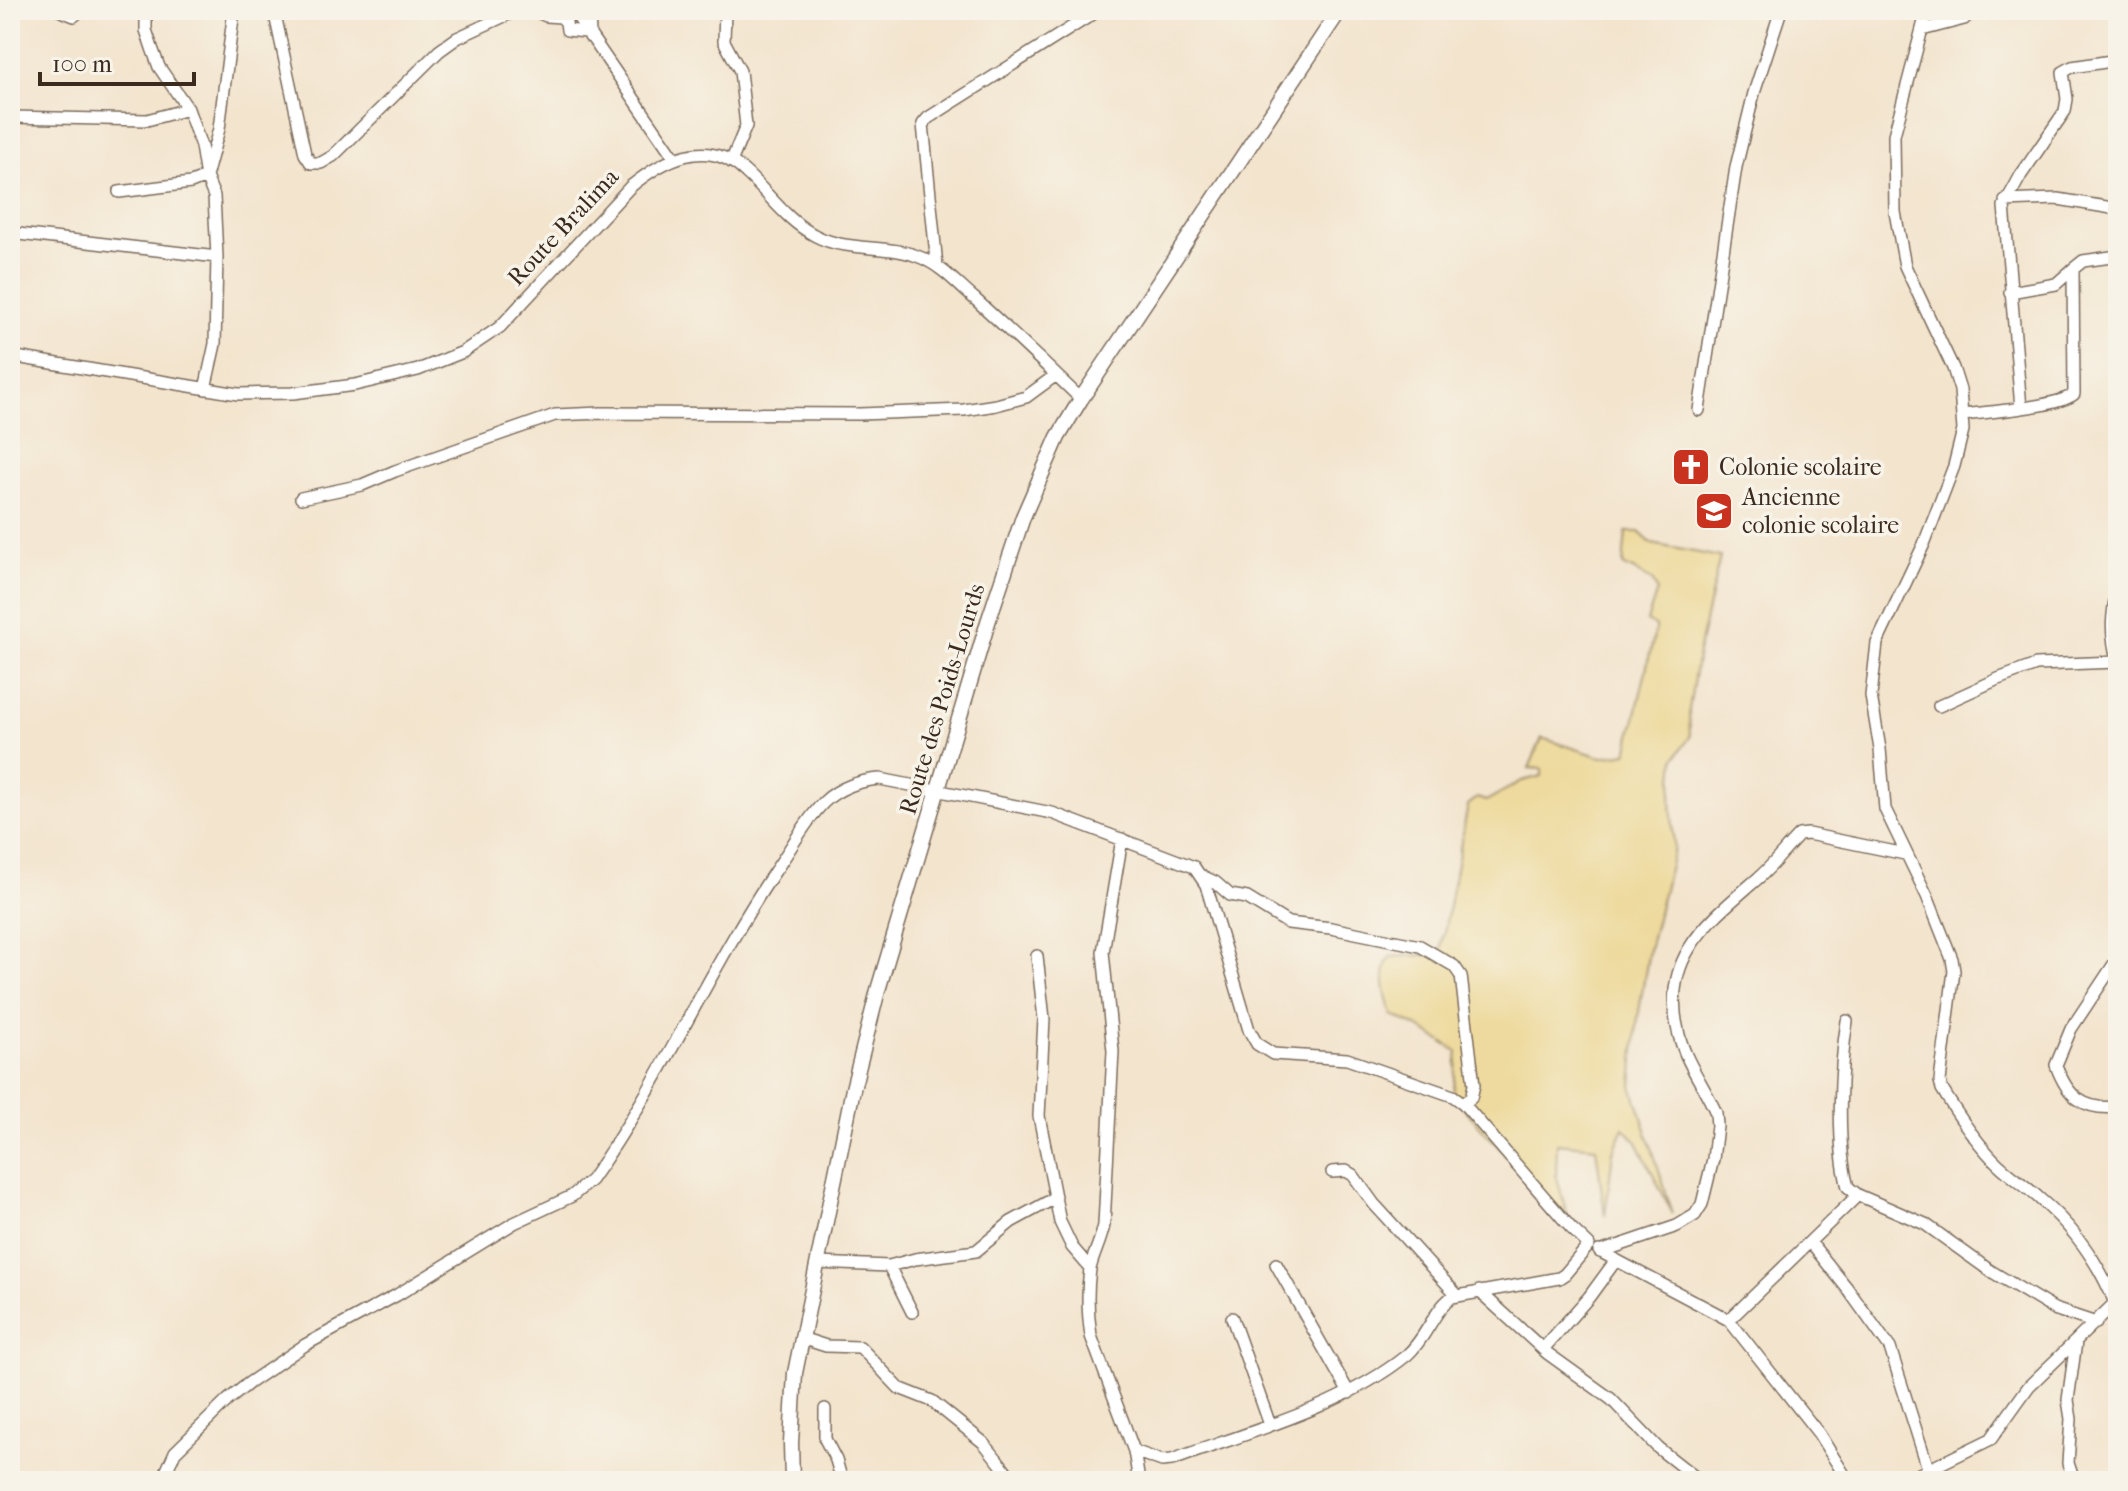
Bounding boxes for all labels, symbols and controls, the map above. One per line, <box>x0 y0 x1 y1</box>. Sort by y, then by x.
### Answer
scale bar <box>40 36 194 86</box>
text: 100 m <box>52 50 112 78</box>
street label: Route Bralima <box>502 162 625 291</box>
church icon: Colonie scolaire <box>1670 446 1712 488</box>
place label: Colonie scolaire <box>1719 453 1882 481</box>
place label: Ancienne colonie scolaire <box>1741 483 1899 539</box>
school or university icon: Ancienne colonie scolaire <box>1693 490 1735 532</box>
street label: Route des Poids-Lourds <box>894 580 991 818</box>

